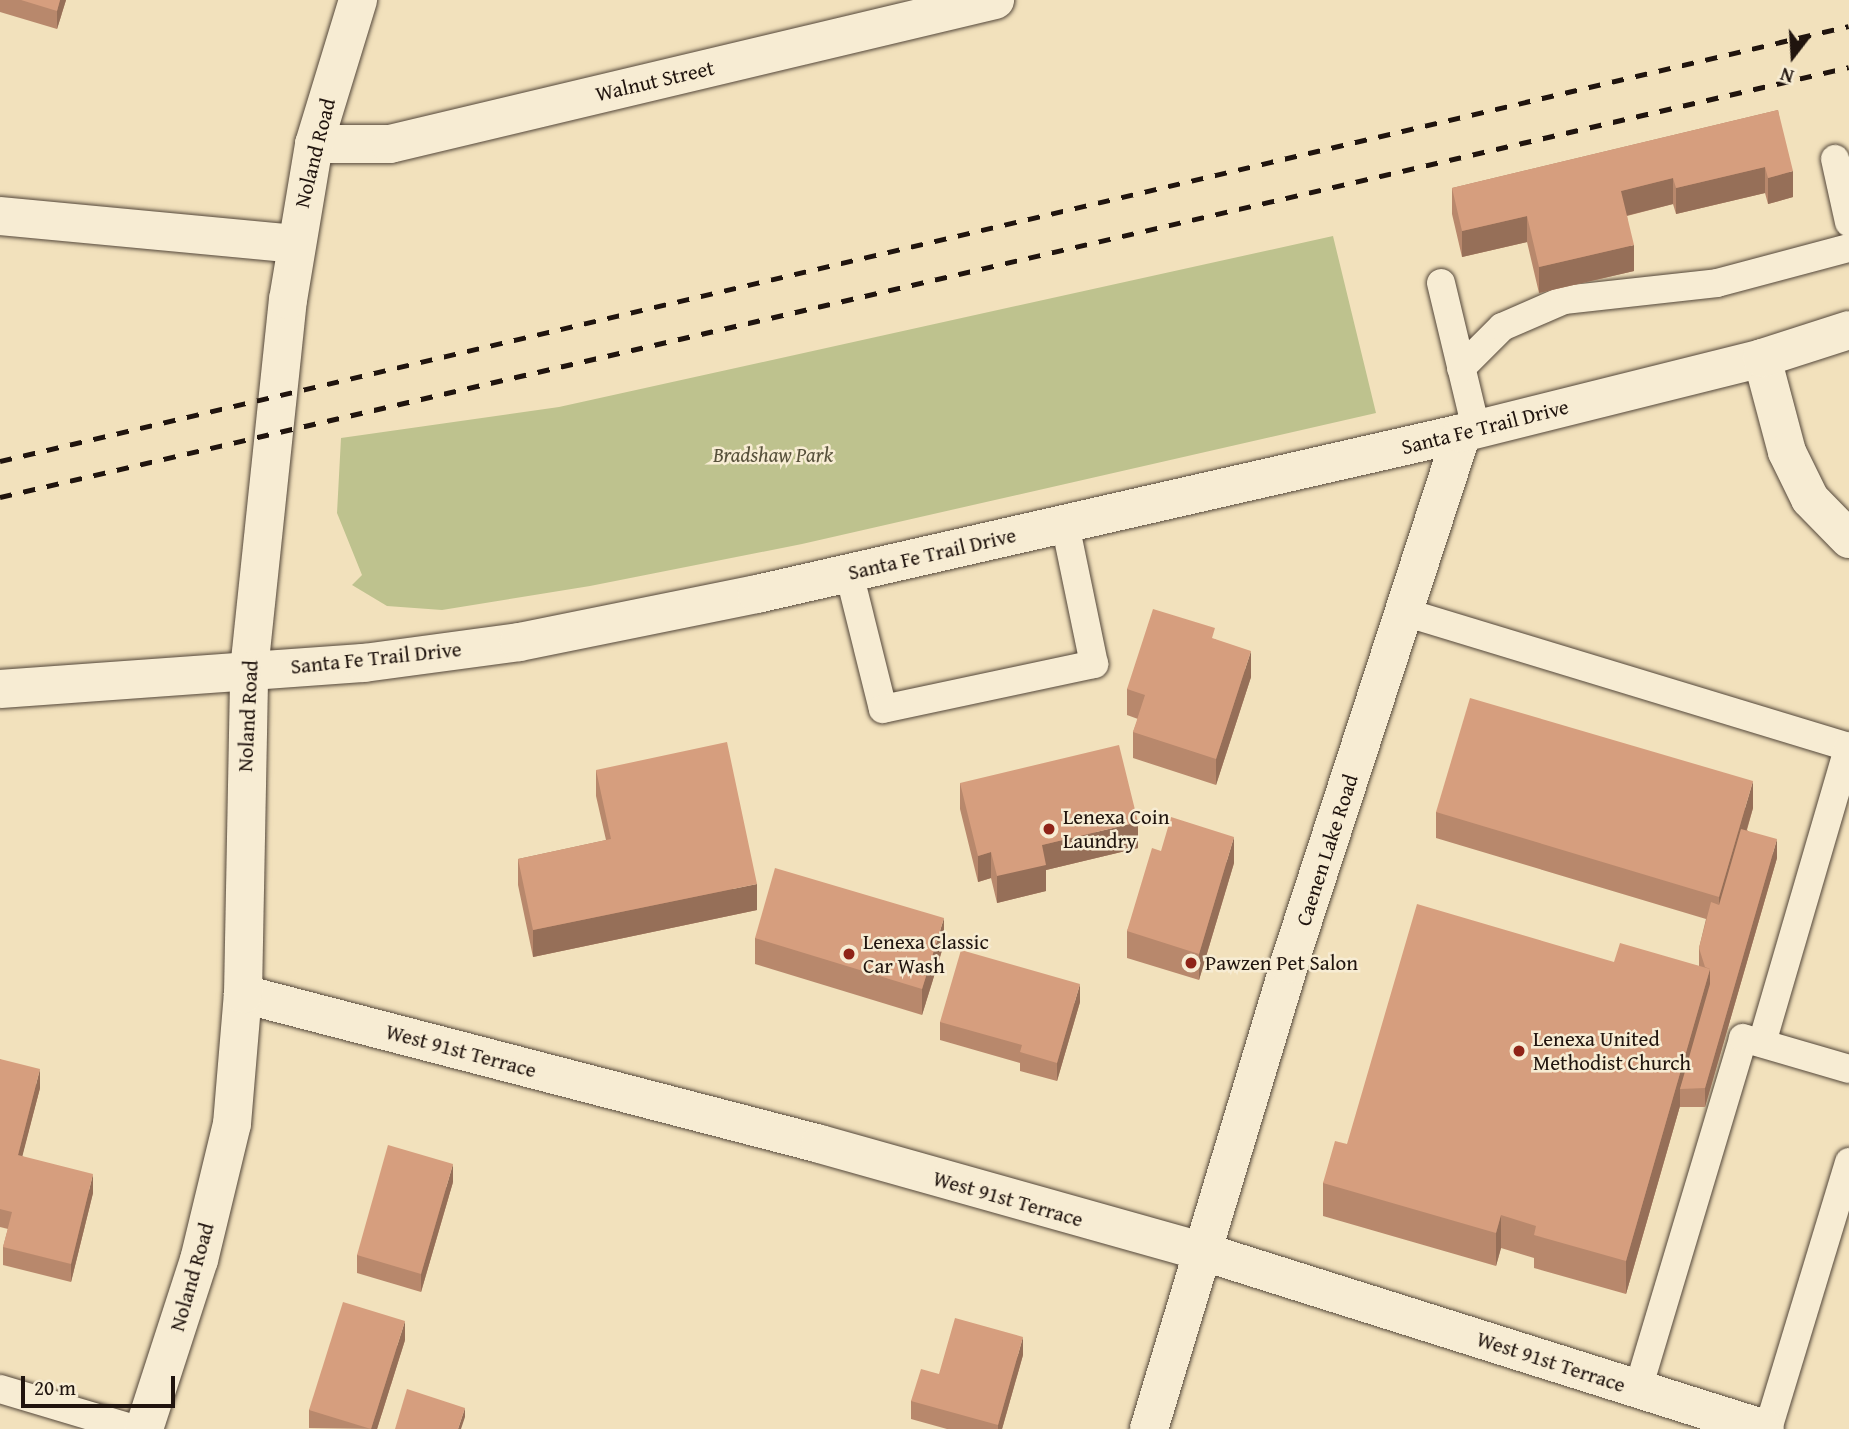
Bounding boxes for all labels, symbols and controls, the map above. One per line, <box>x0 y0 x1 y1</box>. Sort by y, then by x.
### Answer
north arrow <box>1758 21 1828 91</box>
street label: Walnut Street <box>593 55 717 107</box>
text: N <box>1777 61 1797 91</box>
street label: Noland Road <box>289 96 341 210</box>
street label: Santa Fe Trail Drive <box>1399 394 1571 460</box>
park label: Bradshaw Park <box>713 442 833 468</box>
street label: Santa Fe Trail Drive <box>846 522 1018 586</box>
street label: Santa Fe Trail Drive <box>289 637 463 679</box>
street label: Noland Road <box>232 660 264 772</box>
street label: Caenen Lake Road <box>1291 771 1363 929</box>
place label: Lenexa Coin Laundry <box>1063 804 1169 854</box>
marker: Lenexa Coin Laundry <box>1041 821 1057 837</box>
place label: Lenexa Classic Car Wash <box>863 929 989 979</box>
marker: Lenexa Classic Car Wash <box>841 946 857 962</box>
place label: Pawzen Pet Salon <box>1205 950 1358 976</box>
marker: Pawzen Pet Salon <box>1183 955 1199 971</box>
street label: West 91st Terrace <box>383 1019 539 1083</box>
place label: Lenexa United Methodist Church <box>1533 1026 1691 1076</box>
marker: Lenexa United Methodist Church <box>1511 1043 1527 1059</box>
street label: West 91st Terrace <box>930 1166 1086 1232</box>
street label: Noland Road <box>164 1220 220 1334</box>
street label: West 91st Terrace <box>1473 1326 1629 1398</box>
scale bar <box>24 1362 178 1406</box>
text: 20 m <box>34 1372 76 1403</box>

